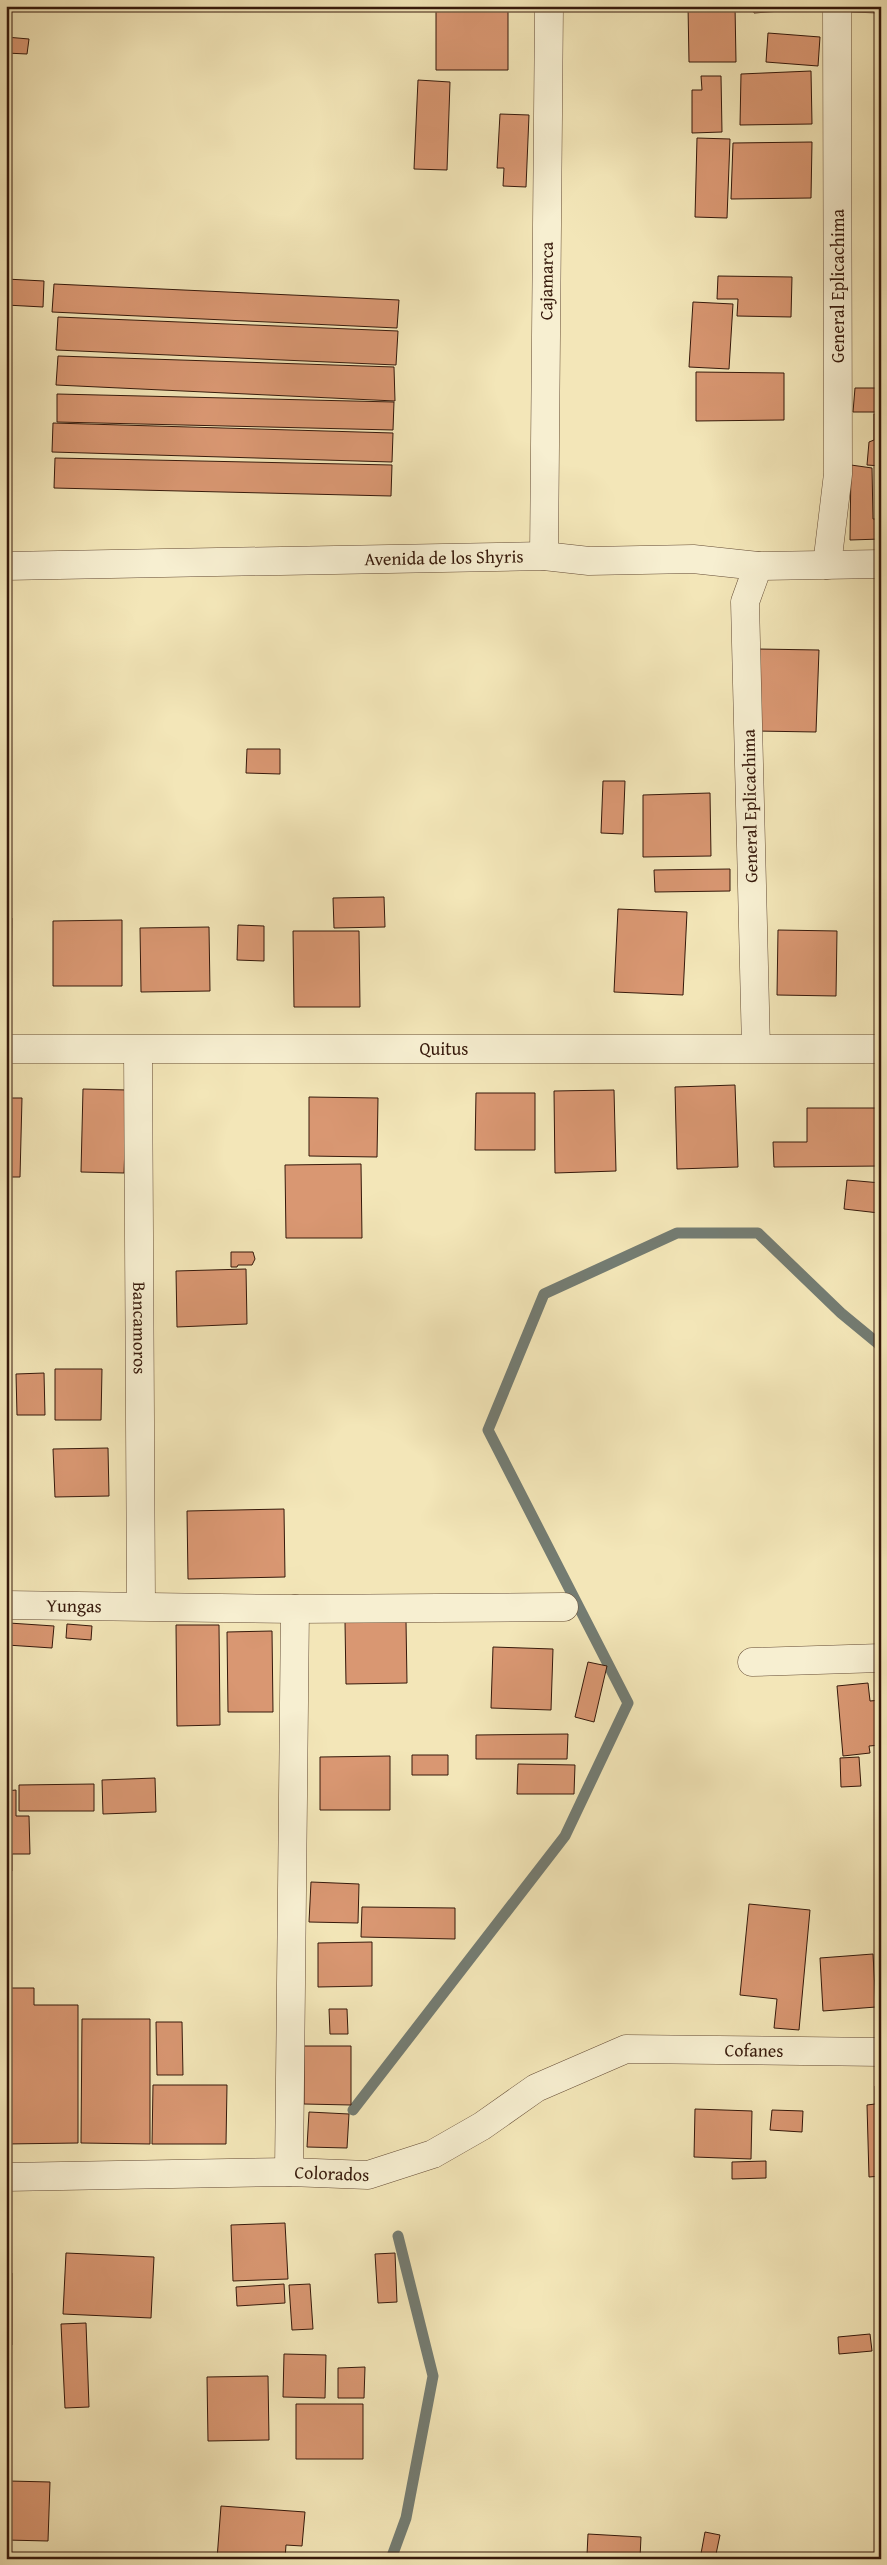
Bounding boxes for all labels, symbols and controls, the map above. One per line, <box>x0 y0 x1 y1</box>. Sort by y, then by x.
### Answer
street label: General Eplicachima <box>824 209 851 363</box>
street label: Cajamarca <box>532 241 560 320</box>
street label: Avenida de los Shyris <box>364 542 524 572</box>
street label: General Eplicachima <box>735 728 764 883</box>
street label: Quitus <box>419 1035 469 1062</box>
street label: Bancamoros <box>126 1282 154 1374</box>
street label: Yungas <box>46 1592 102 1619</box>
street label: Cofanes <box>724 2036 784 2064</box>
street label: Colorados <box>294 2158 370 2188</box>

